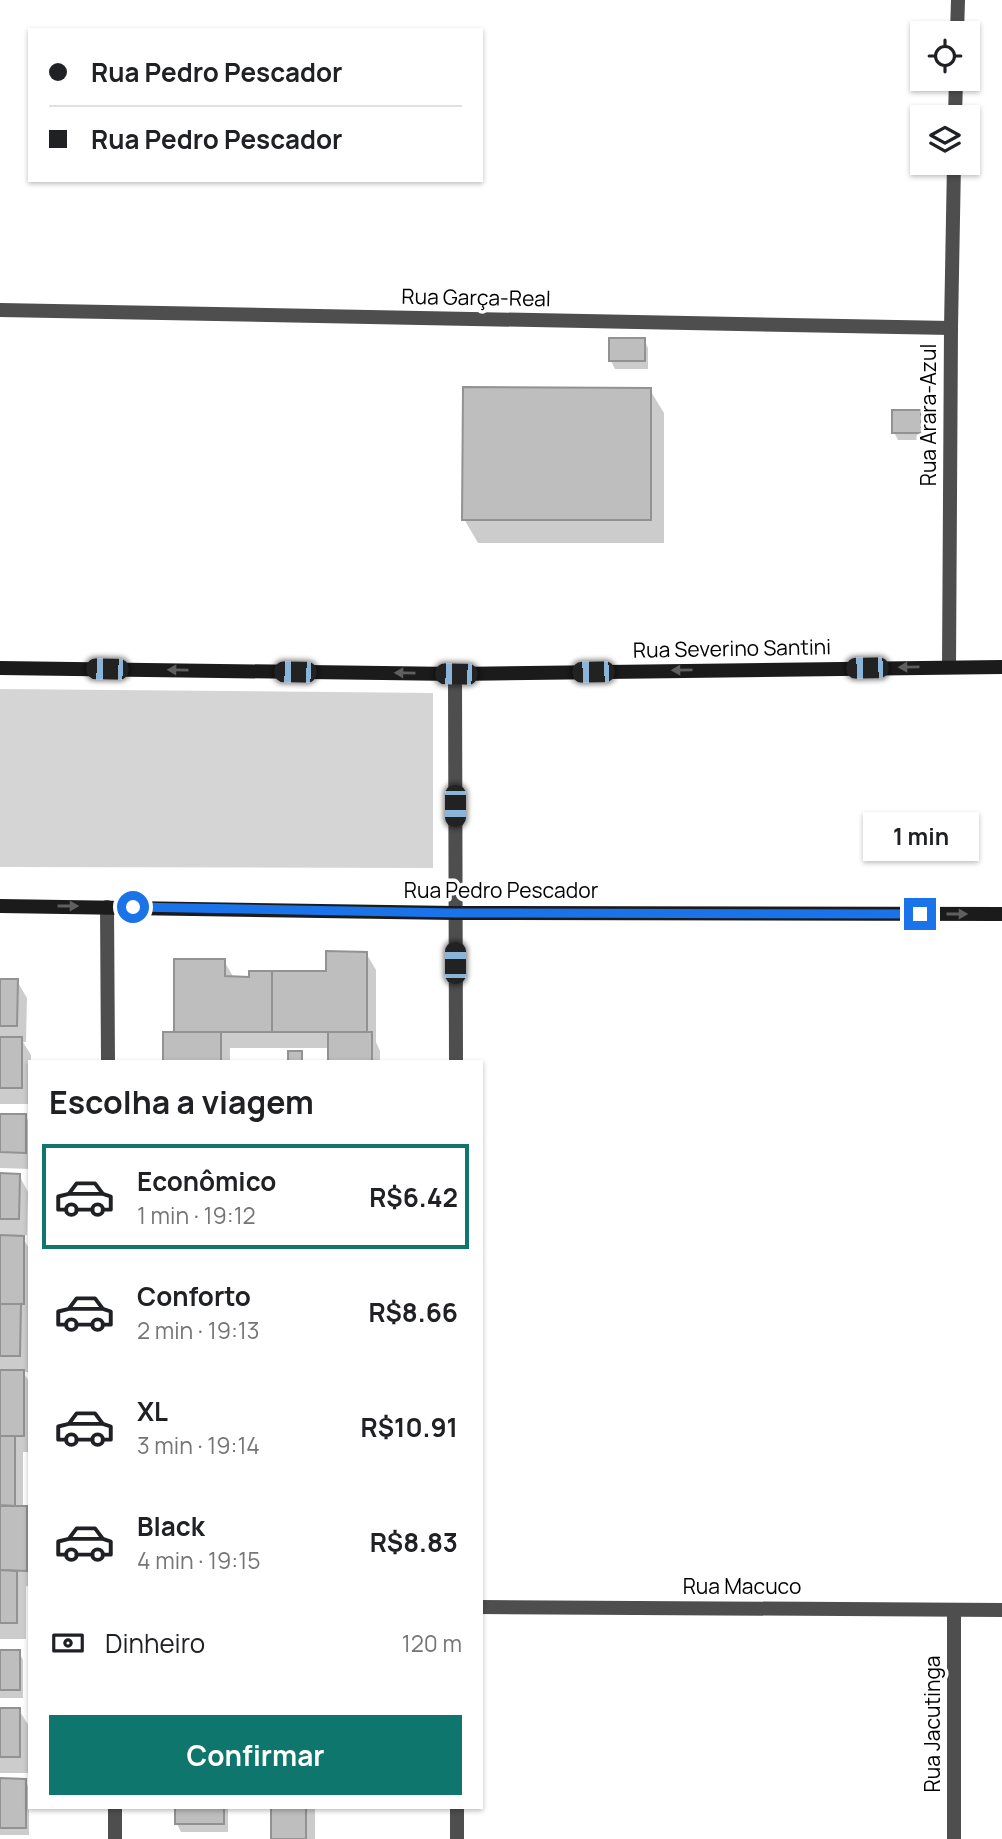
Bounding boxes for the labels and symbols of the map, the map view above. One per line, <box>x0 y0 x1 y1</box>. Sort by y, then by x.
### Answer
street label: Rua Garça-Real <box>401 282 551 312</box>
street label: Rua Arara-Azul <box>914 344 942 486</box>
street label: Rua Severino Santini <box>633 632 831 664</box>
car <box>846 657 889 679</box>
car <box>86 658 129 680</box>
car <box>274 661 317 683</box>
car <box>572 661 615 683</box>
one-way arrow <box>898 662 920 673</box>
car <box>435 663 478 685</box>
one-way arrow <box>167 664 189 676</box>
one-way arrow <box>671 665 693 676</box>
one-way arrow <box>394 667 416 679</box>
car <box>445 785 466 827</box>
callout: 1 min <box>862 813 978 862</box>
street label: Rua Pedro Pescador <box>404 876 599 904</box>
route start <box>117 891 149 923</box>
route end <box>904 898 936 930</box>
one-way arrow <box>57 901 79 912</box>
one-way arrow <box>946 908 968 920</box>
car <box>445 942 466 984</box>
street label: Rua Macuco <box>683 1572 801 1600</box>
street label: Rua Jacutinga <box>918 1656 946 1792</box>

